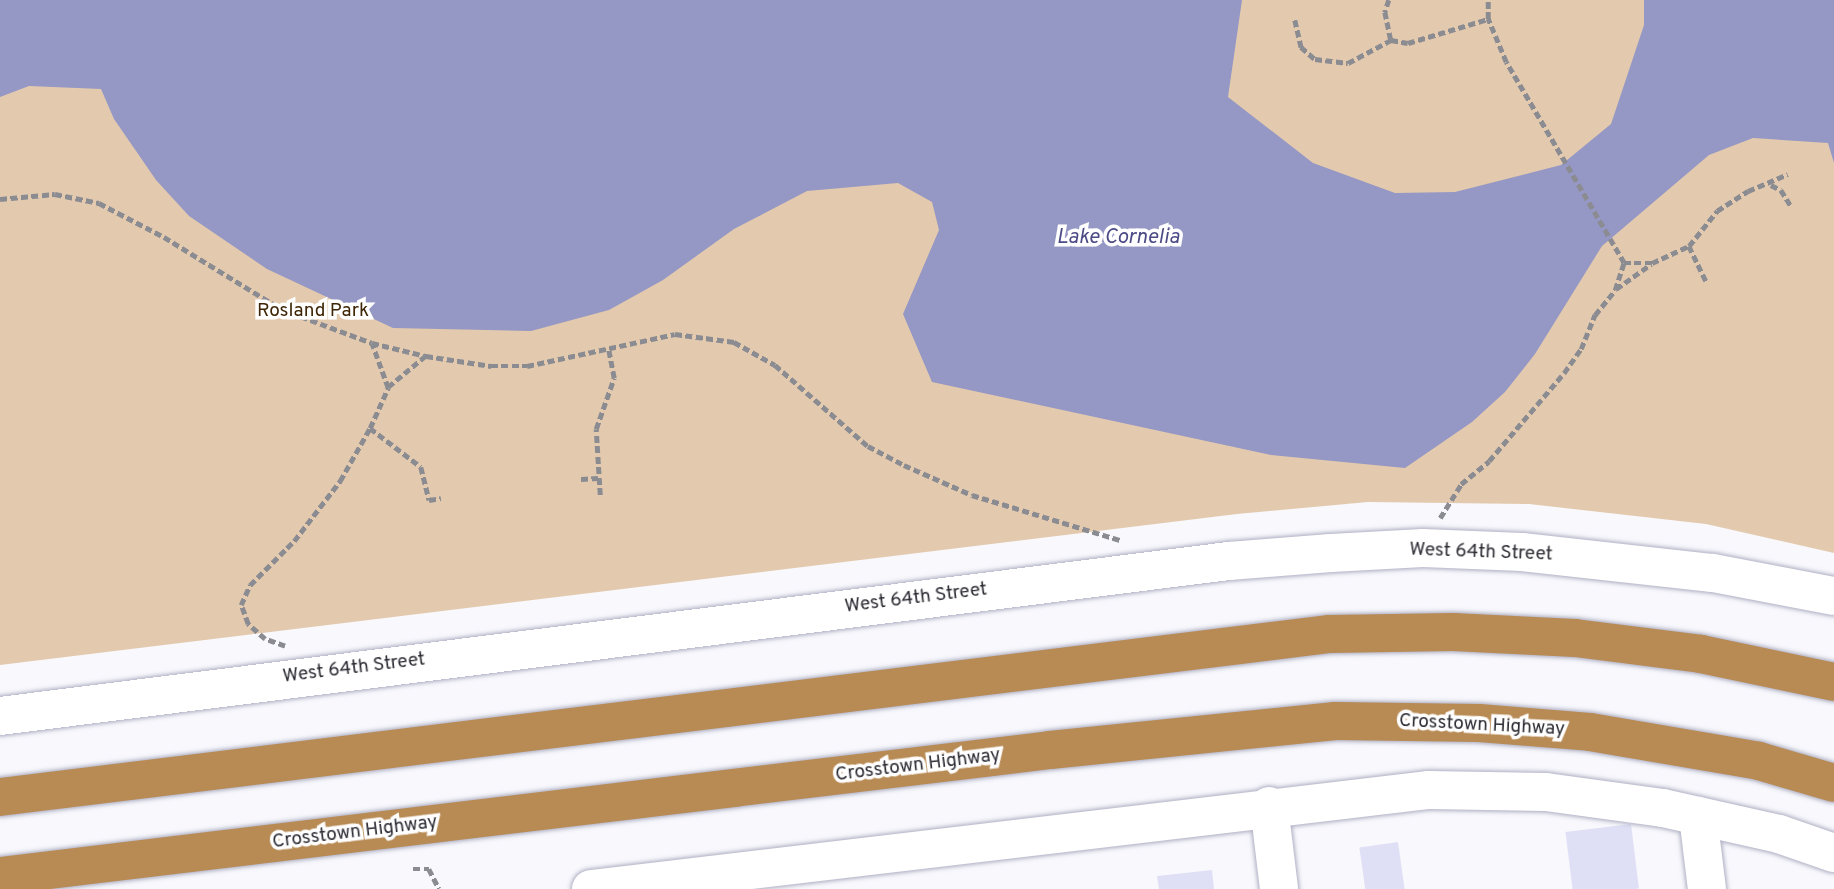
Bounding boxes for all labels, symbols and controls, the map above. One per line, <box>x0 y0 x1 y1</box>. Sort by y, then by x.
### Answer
water label: Lake Cornelia <box>1057 225 1179 251</box>
park label: Rosland Park <box>257 301 369 323</box>
street label: West 64th Street <box>1409 539 1553 567</box>
street label: West 64th Street <box>843 579 989 619</box>
street label: West 64th Street <box>281 649 427 689</box>
street label: Crosstown Highway <box>1398 710 1566 742</box>
street label: Crosstown Highway <box>834 745 1002 787</box>
street label: Crosstown Highway <box>271 812 439 854</box>

